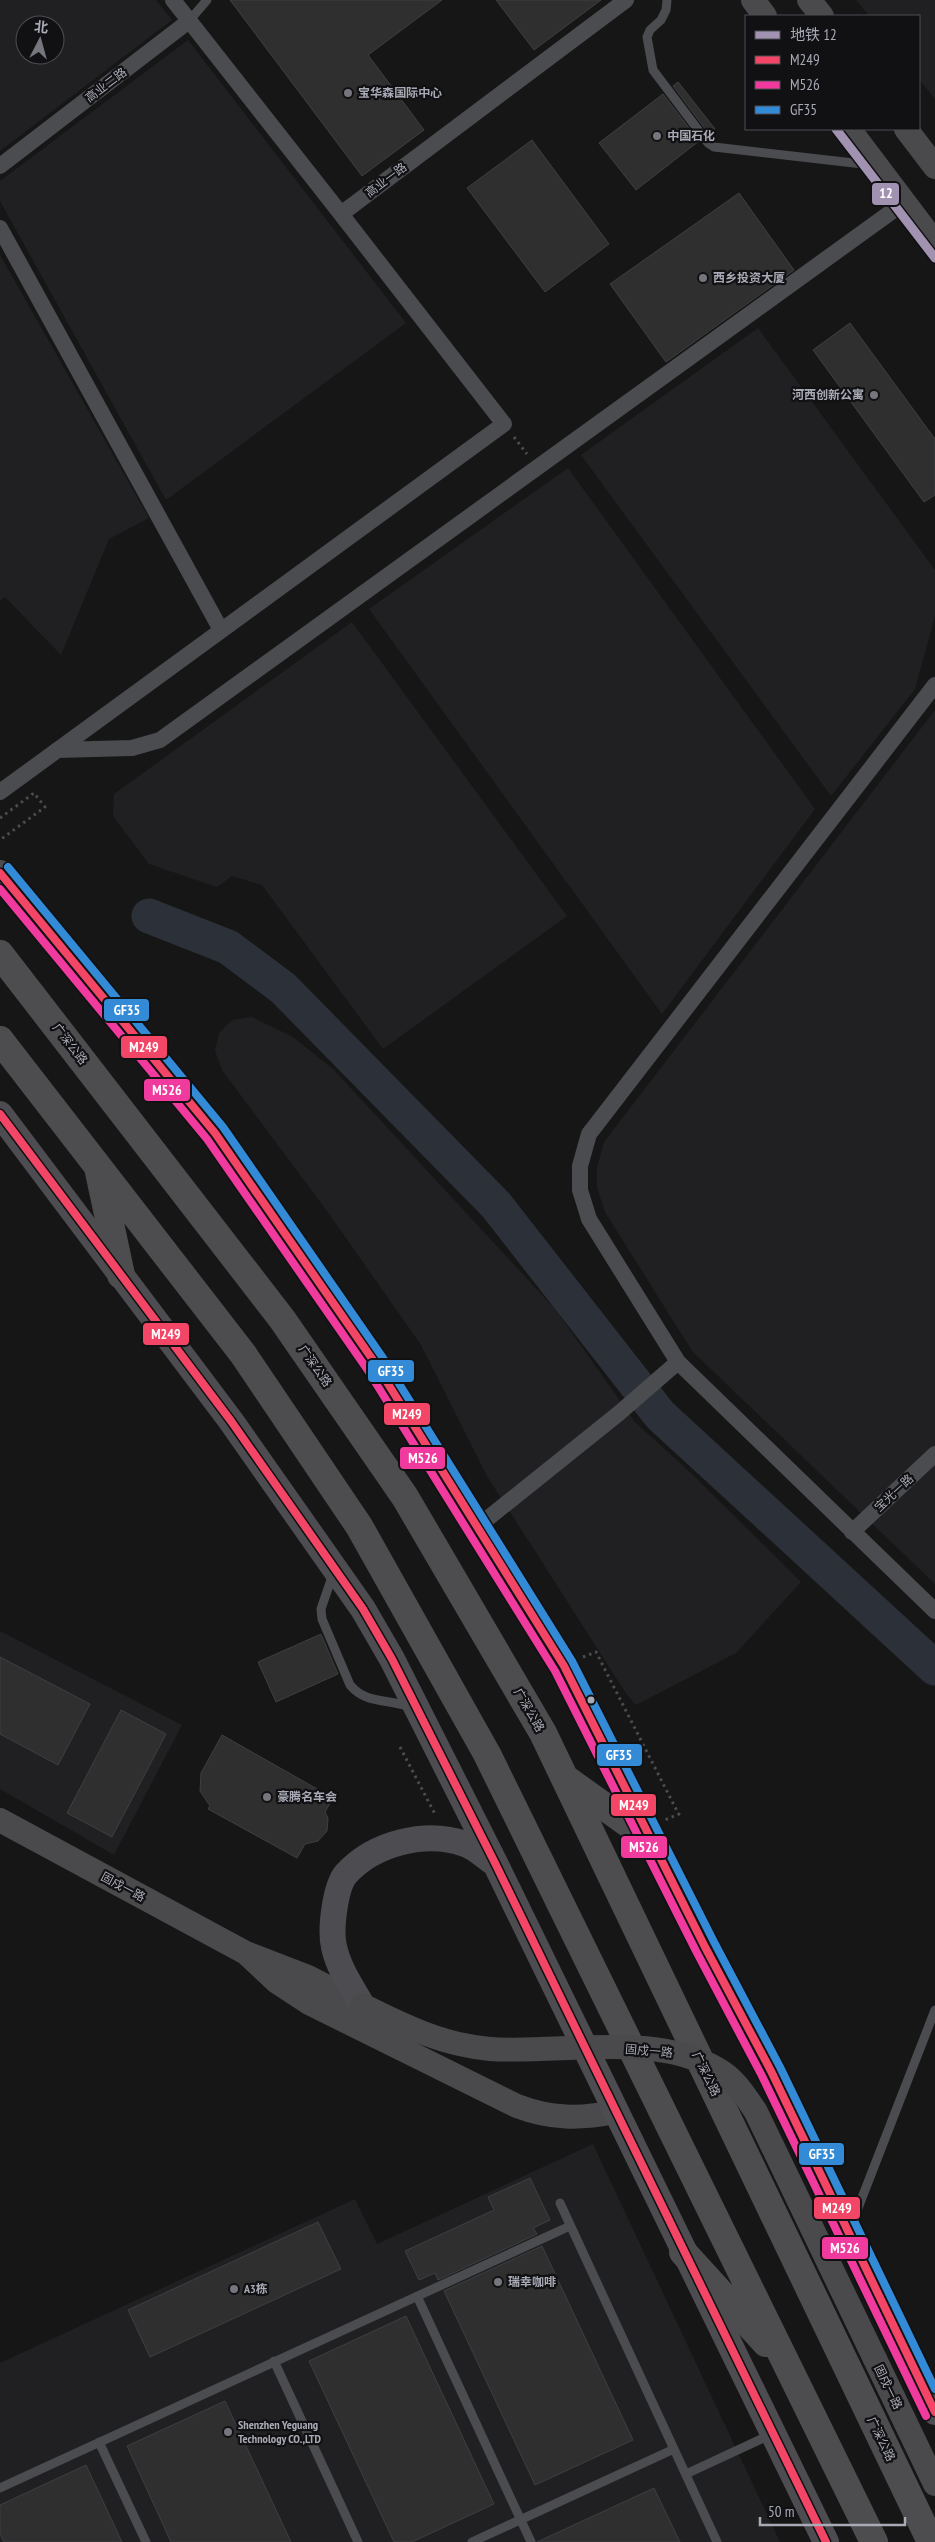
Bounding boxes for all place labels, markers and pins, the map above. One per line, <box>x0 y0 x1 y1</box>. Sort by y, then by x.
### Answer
place label: 宝华森国际中心 <box>358 85 442 100</box>
marker: 宝华森国际中心 <box>342 87 354 99</box>
place label: 中国石化 <box>667 128 715 143</box>
marker: 中国石化 <box>651 130 663 142</box>
place label: 西乡投资大厦 <box>713 270 785 285</box>
marker: 西乡投资大厦 <box>697 272 709 284</box>
place label: 河西创新公寓 <box>792 387 864 402</box>
marker: 河西创新公寓 <box>868 389 880 401</box>
unlabelled marker <box>586 1695 596 1705</box>
place label: 豪腾名车会 <box>277 1789 337 1804</box>
marker: 豪腾名车会 <box>261 1791 273 1803</box>
place label: 瑞幸咖啡 <box>508 2274 556 2289</box>
marker: 瑞幸咖啡 <box>492 2276 504 2288</box>
place label: A3栋 <box>243 2281 268 2296</box>
marker: A3栋 <box>228 2283 240 2295</box>
place label: Shenzhen Yeguang Technology CO.,LTD <box>238 2417 321 2446</box>
marker: Shenzhen Yeguang Technology CO.,LTD <box>222 2426 234 2438</box>

